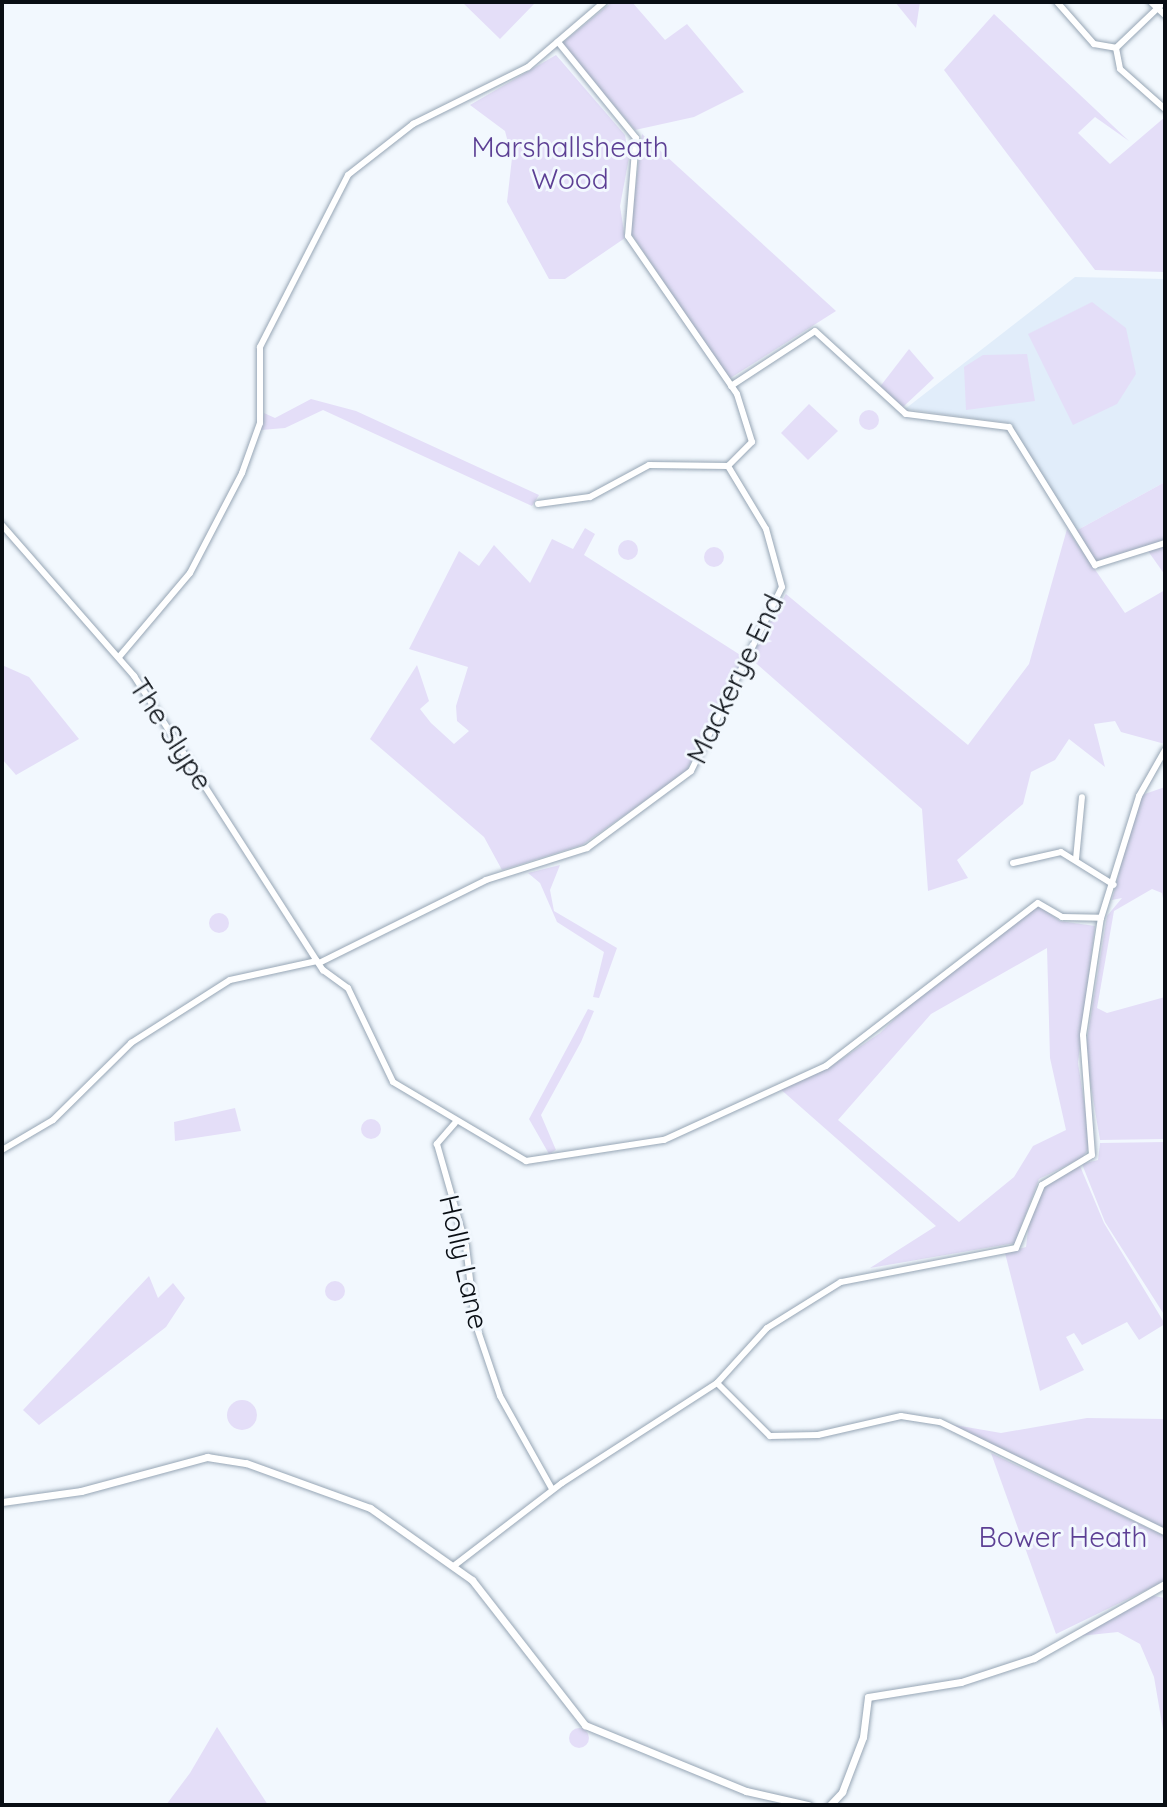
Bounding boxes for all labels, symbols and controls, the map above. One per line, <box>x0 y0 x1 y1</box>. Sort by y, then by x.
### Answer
park label: Marshallsheath Wood <box>471 130 669 196</box>
street label: Mackerye End <box>680 589 790 769</box>
street label: The Slype <box>122 672 220 796</box>
street label: Holly Lane <box>432 1192 496 1332</box>
park label: Bower Heath <box>979 1520 1147 1554</box>

